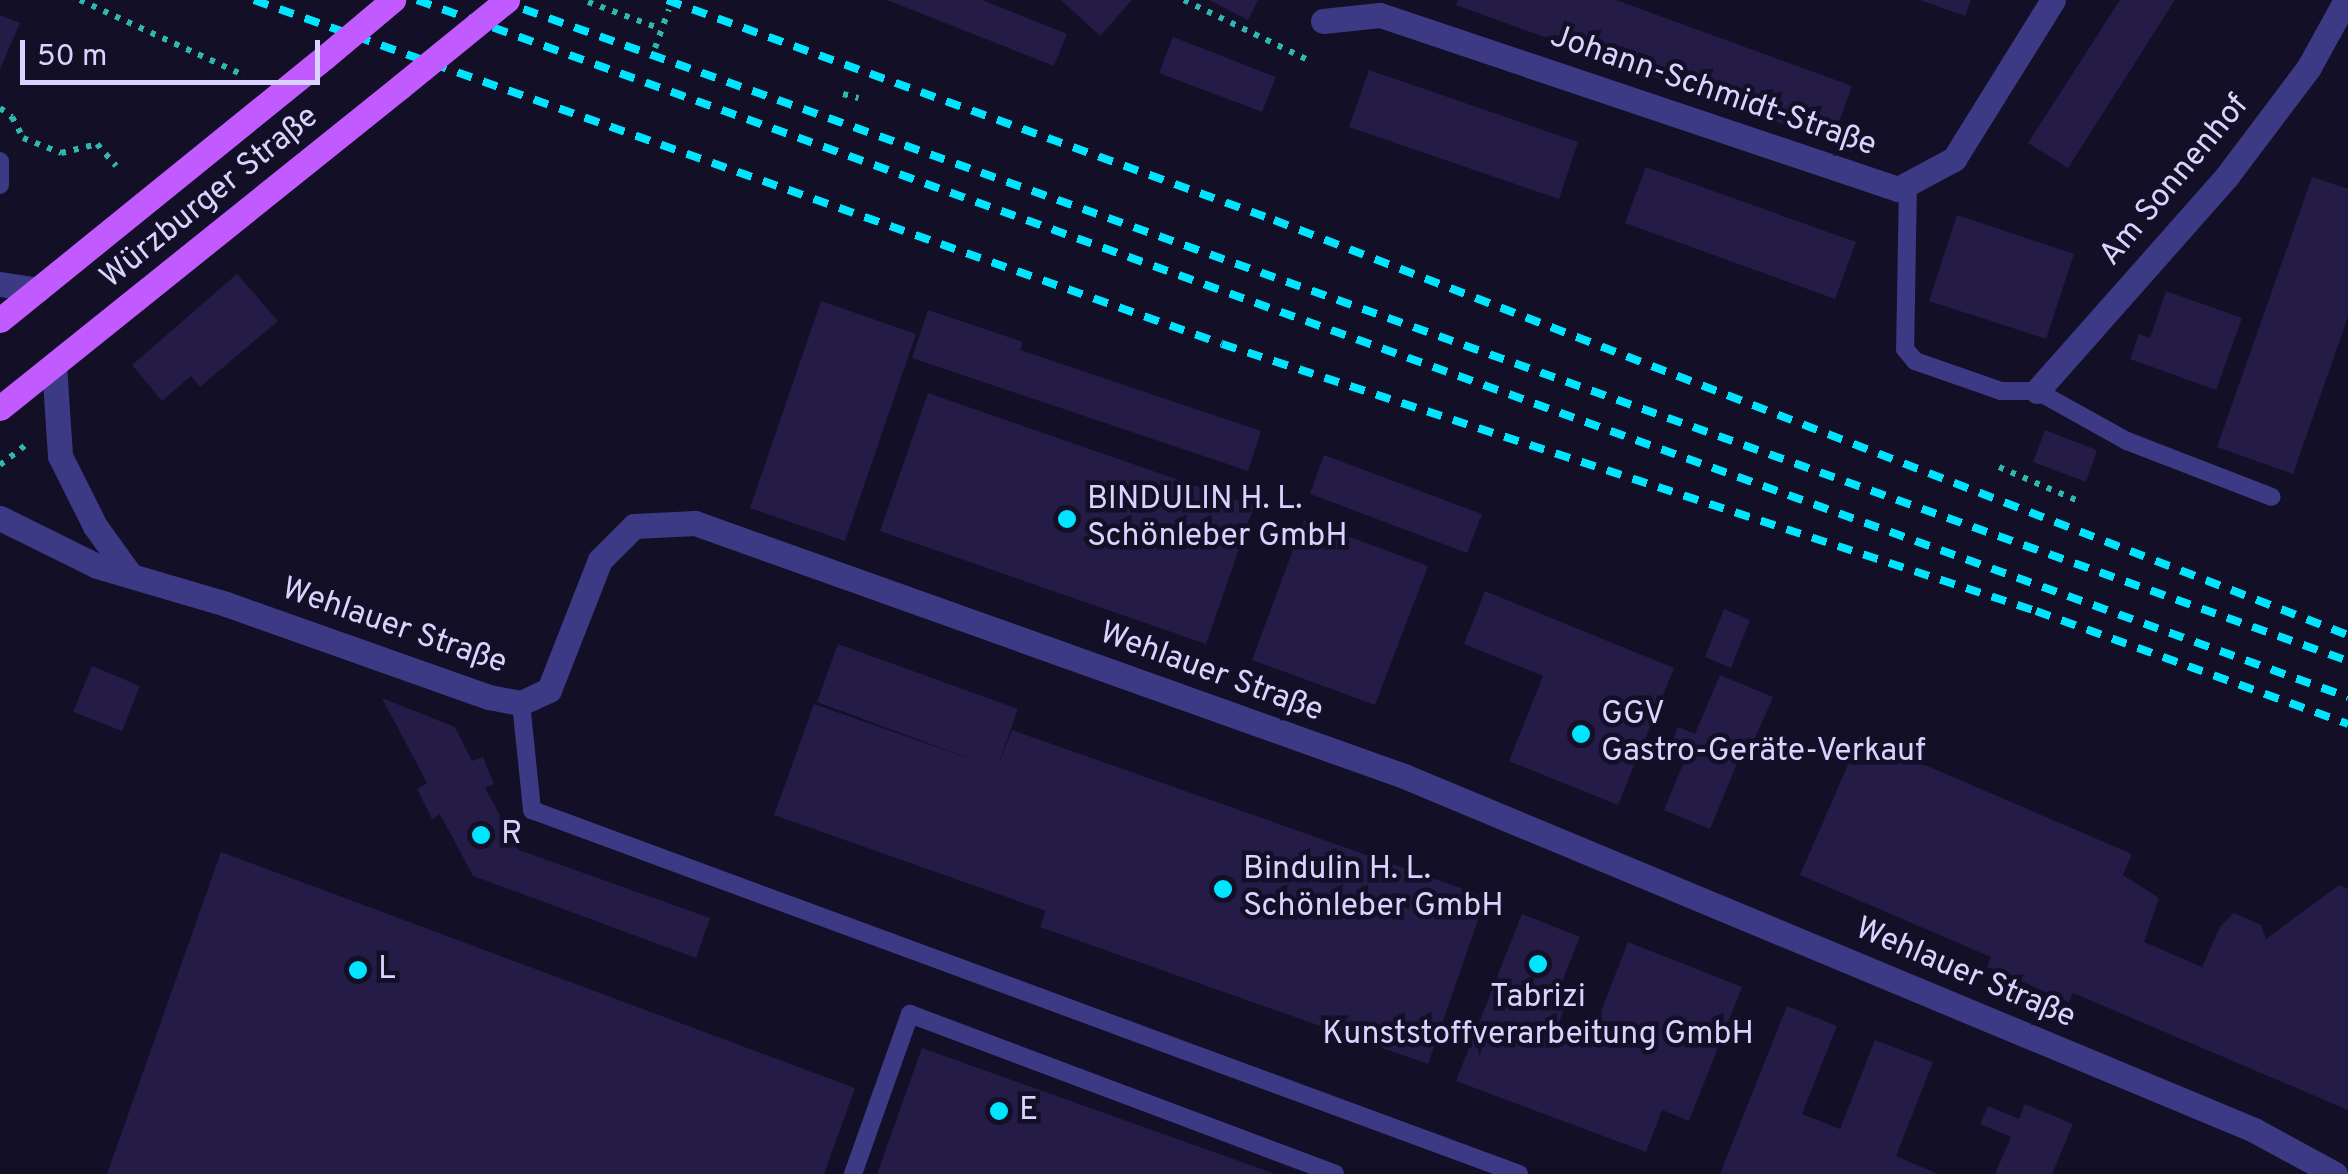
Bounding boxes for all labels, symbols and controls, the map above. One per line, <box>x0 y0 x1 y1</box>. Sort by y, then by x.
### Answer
street label: Johann-Schmidt-Straße <box>1545 18 1881 166</box>
scale bar <box>25 20 325 82</box>
text: 50 m <box>37 39 107 76</box>
street label: Am Sonnenhof <box>2092 88 2258 274</box>
street label: Würzburger Straße <box>93 98 327 298</box>
place label: BINDULIN H. L. Schönleber GmbH <box>1087 482 1348 557</box>
marker: BINDULIN H. L. Schönleber GmbH <box>1056 508 1078 530</box>
street label: Wehlauer Straße <box>277 571 511 683</box>
street label: Wehlauer Straße <box>1094 615 1328 731</box>
place label: GGV Gastro-Geräte-Verkauf <box>1601 697 1926 772</box>
marker: GGV Gastro-Geräte-Verkauf <box>1570 723 1592 745</box>
place label: R <box>501 816 522 854</box>
marker: R <box>470 824 492 846</box>
place label: Bindulin H. L. Schönleber GmbH <box>1243 852 1504 927</box>
marker: Bindulin H. L. Schönleber GmbH <box>1212 878 1234 900</box>
street label: Wehlauer Straße <box>1849 910 2081 1038</box>
place label: L <box>378 951 396 989</box>
marker: Tabrizi Kunststoffverarbeitung GmbH <box>1527 953 1549 975</box>
marker: L <box>347 959 369 981</box>
place label: Tabrizi Kunststoffverarbeitung GmbH <box>1322 980 1754 1055</box>
place label: E <box>1019 1092 1038 1130</box>
marker: E <box>988 1100 1010 1122</box>

